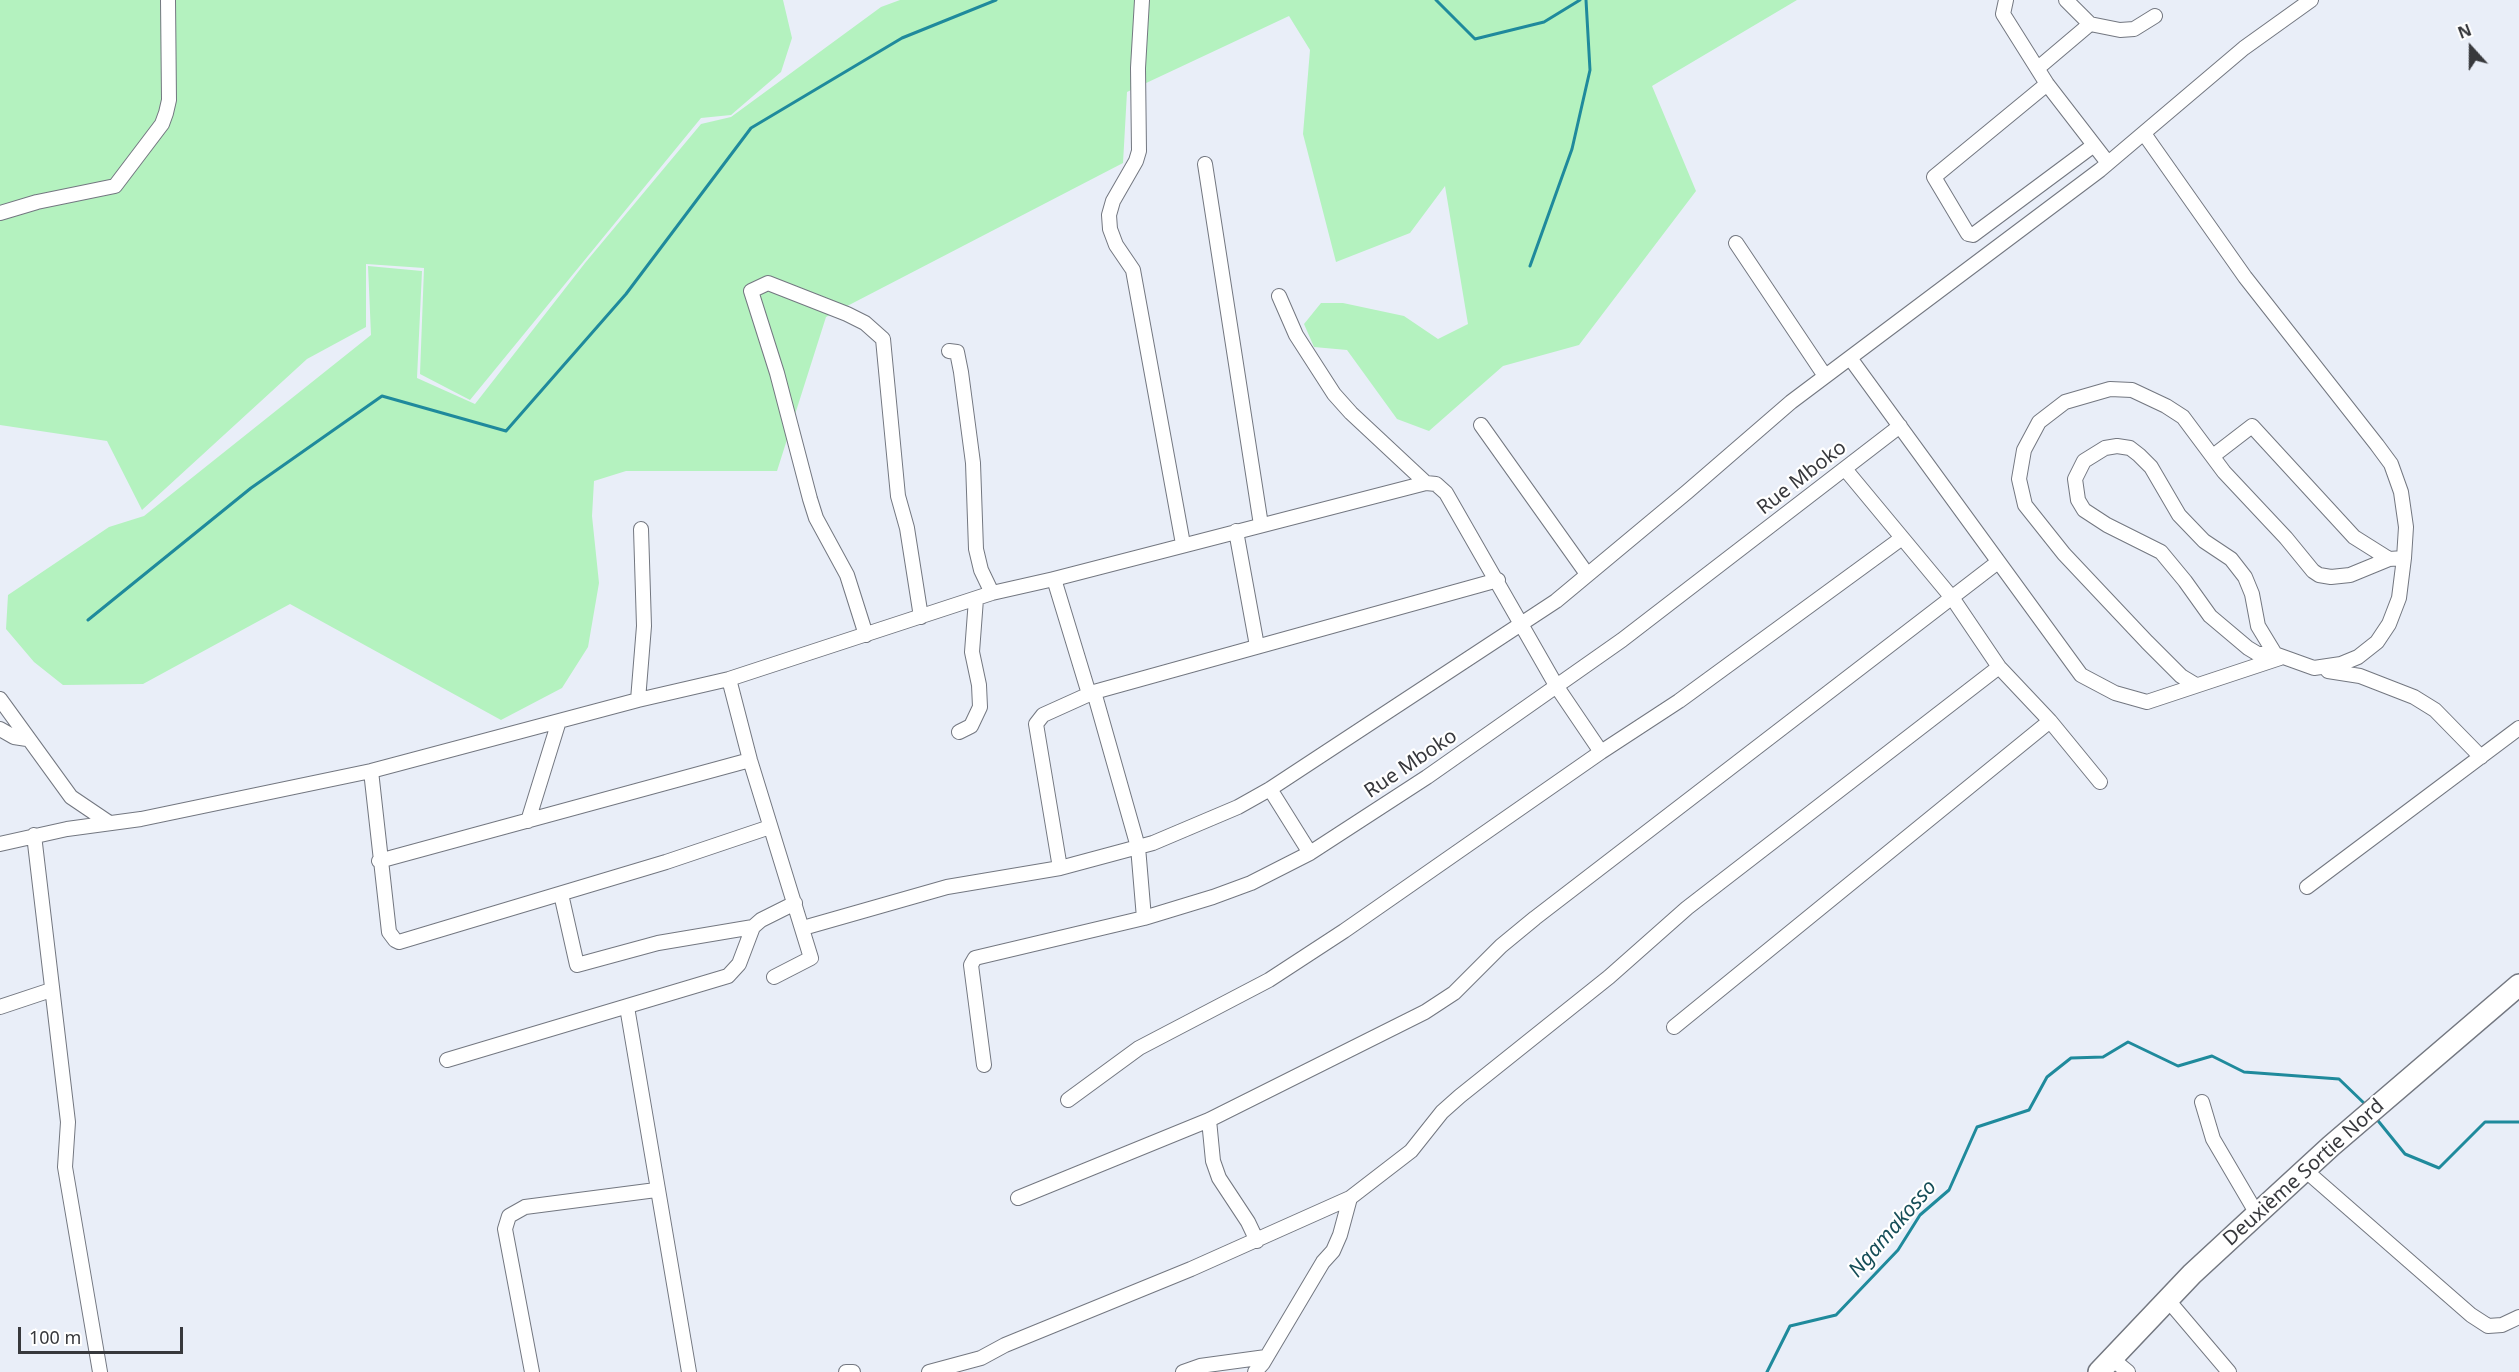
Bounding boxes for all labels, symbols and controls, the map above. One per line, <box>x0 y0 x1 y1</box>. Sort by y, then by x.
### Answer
north arrow <box>2441 18 2501 78</box>
text: N <box>2455 19 2475 44</box>
street label: Rue Mboko <box>1753 436 1851 520</box>
street label: Rue Mboko <box>1360 724 1462 804</box>
street label: Deuxième Sortie Nord <box>2219 1094 2389 1252</box>
water label: Ngamakosso <box>1844 1175 1942 1283</box>
scale bar <box>21 1315 186 1353</box>
text: 100 m <box>29 1325 81 1349</box>

